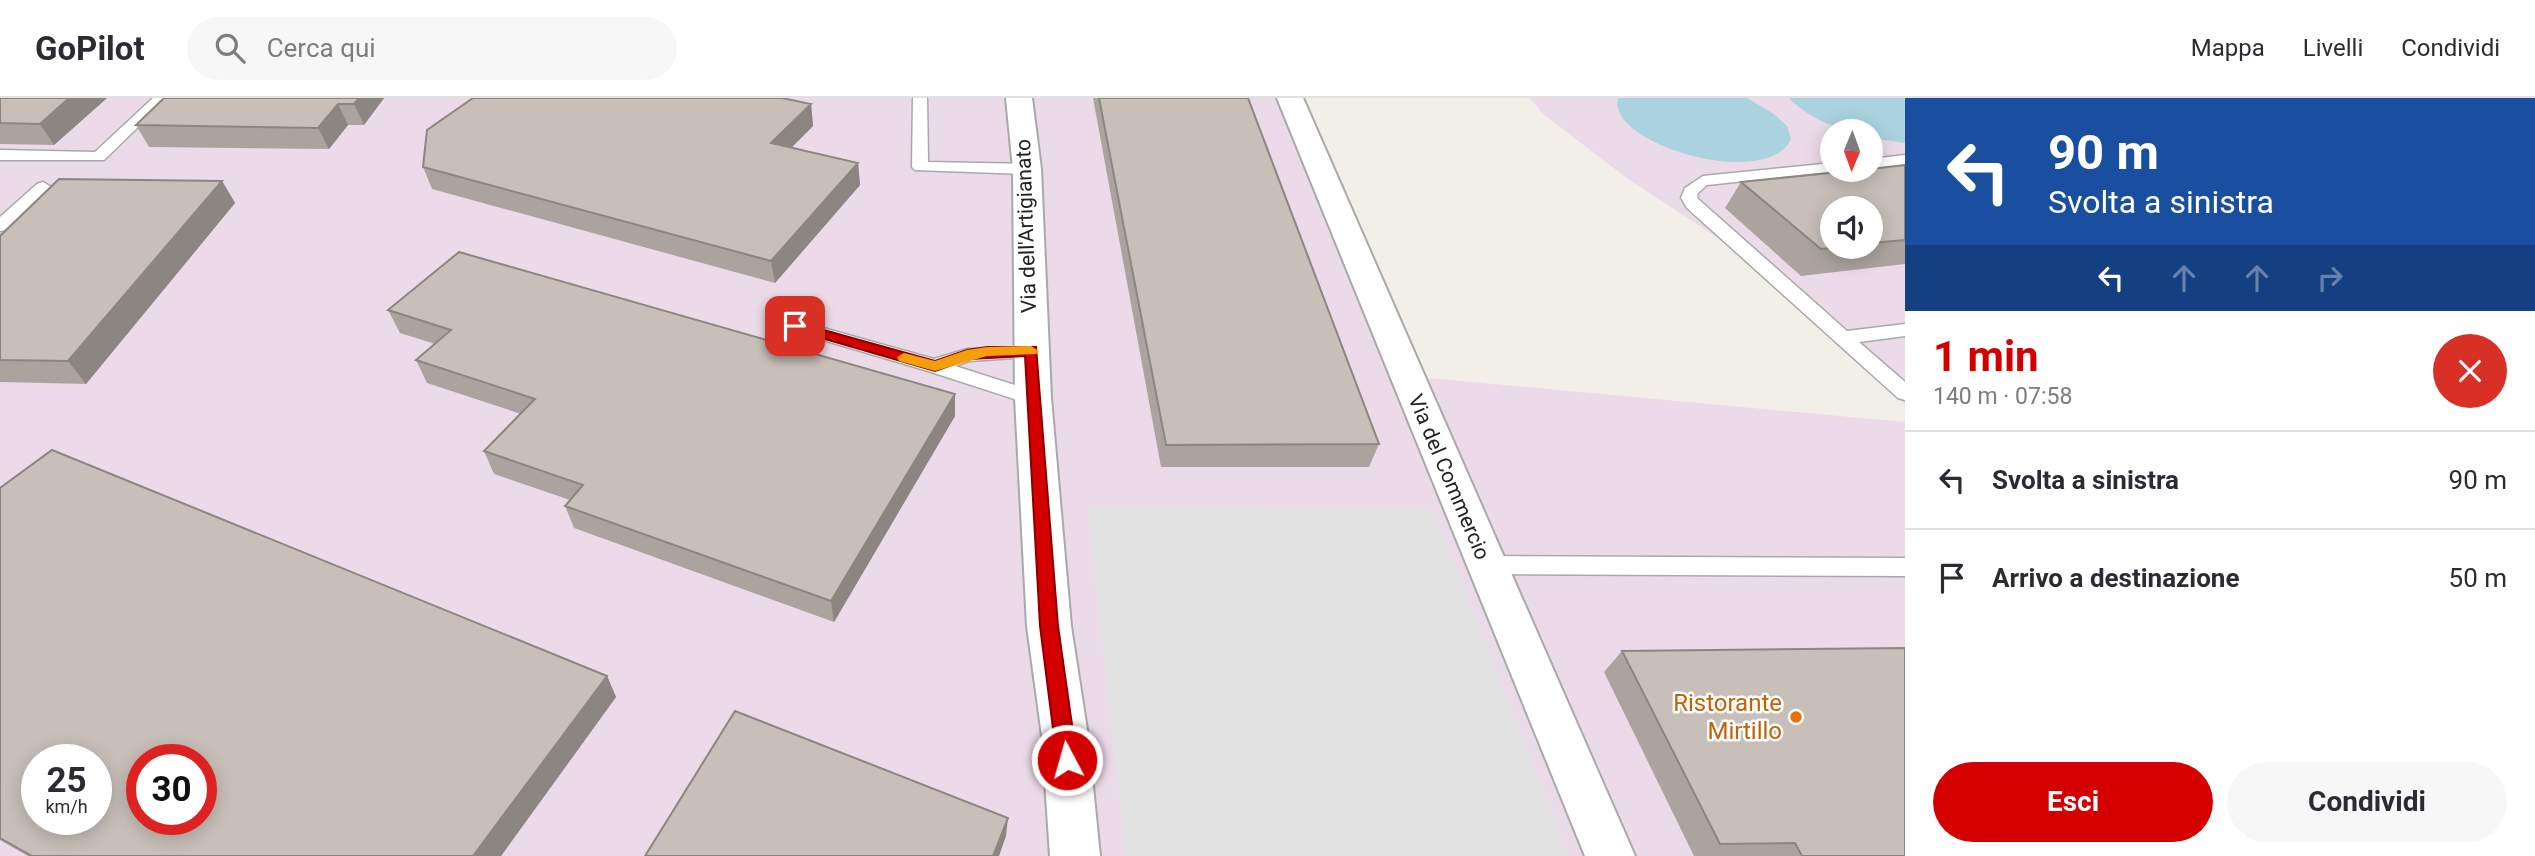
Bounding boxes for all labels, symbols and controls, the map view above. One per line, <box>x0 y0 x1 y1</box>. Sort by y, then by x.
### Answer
search box <box>187 17 677 80</box>
text: GoPilot <box>35 29 145 68</box>
icon: search <box>211 29 249 67</box>
text: Cerca qui <box>267 33 376 63</box>
text: Mappa <box>2191 34 2265 62</box>
text: Livelli <box>2303 34 2363 62</box>
text: Condividi <box>2401 34 2500 62</box>
north arrow <box>1820 119 1883 182</box>
map controls <box>1820 119 1883 259</box>
text: 90 m <box>2048 124 2159 181</box>
icon: left <box>1933 126 2024 217</box>
street label: Via dell'Artigianato <box>1011 139 1041 313</box>
text: Svolta a sinistra <box>2048 183 2274 221</box>
button: sound <box>1820 196 1883 259</box>
icon: left <box>2092 259 2130 297</box>
icon: ahead <box>2165 259 2203 297</box>
icon: ahead <box>2238 259 2276 297</box>
icon: right <box>2311 259 2349 297</box>
pin <box>765 296 825 356</box>
icon: arrive <box>776 307 814 345</box>
text: 1 min <box>1933 332 2039 381</box>
button: close <box>2433 334 2507 408</box>
text: 140 m · 07:58 <box>1933 383 2072 410</box>
street label: Via del Commercio <box>1403 391 1495 563</box>
icon: left <box>1933 461 1971 499</box>
text: Svolta a sinistra <box>1992 465 2179 495</box>
text: 90 m <box>2449 465 2507 495</box>
icon: arrive <box>1933 559 1971 597</box>
text: Arrivo a destinazione <box>1992 563 2239 593</box>
text: 50 m <box>2449 563 2507 593</box>
place label: Ristorante Mirtillo <box>1673 689 1782 745</box>
marker: Ristorante Mirtillo <box>1788 709 1804 725</box>
position arrow <box>1030 723 1104 797</box>
speed limit sign: 30 <box>126 744 217 835</box>
text: 25 <box>46 760 87 801</box>
button: Esci <box>1933 762 2213 842</box>
button: Condividi <box>2227 762 2507 842</box>
text: km/h <box>45 796 88 817</box>

